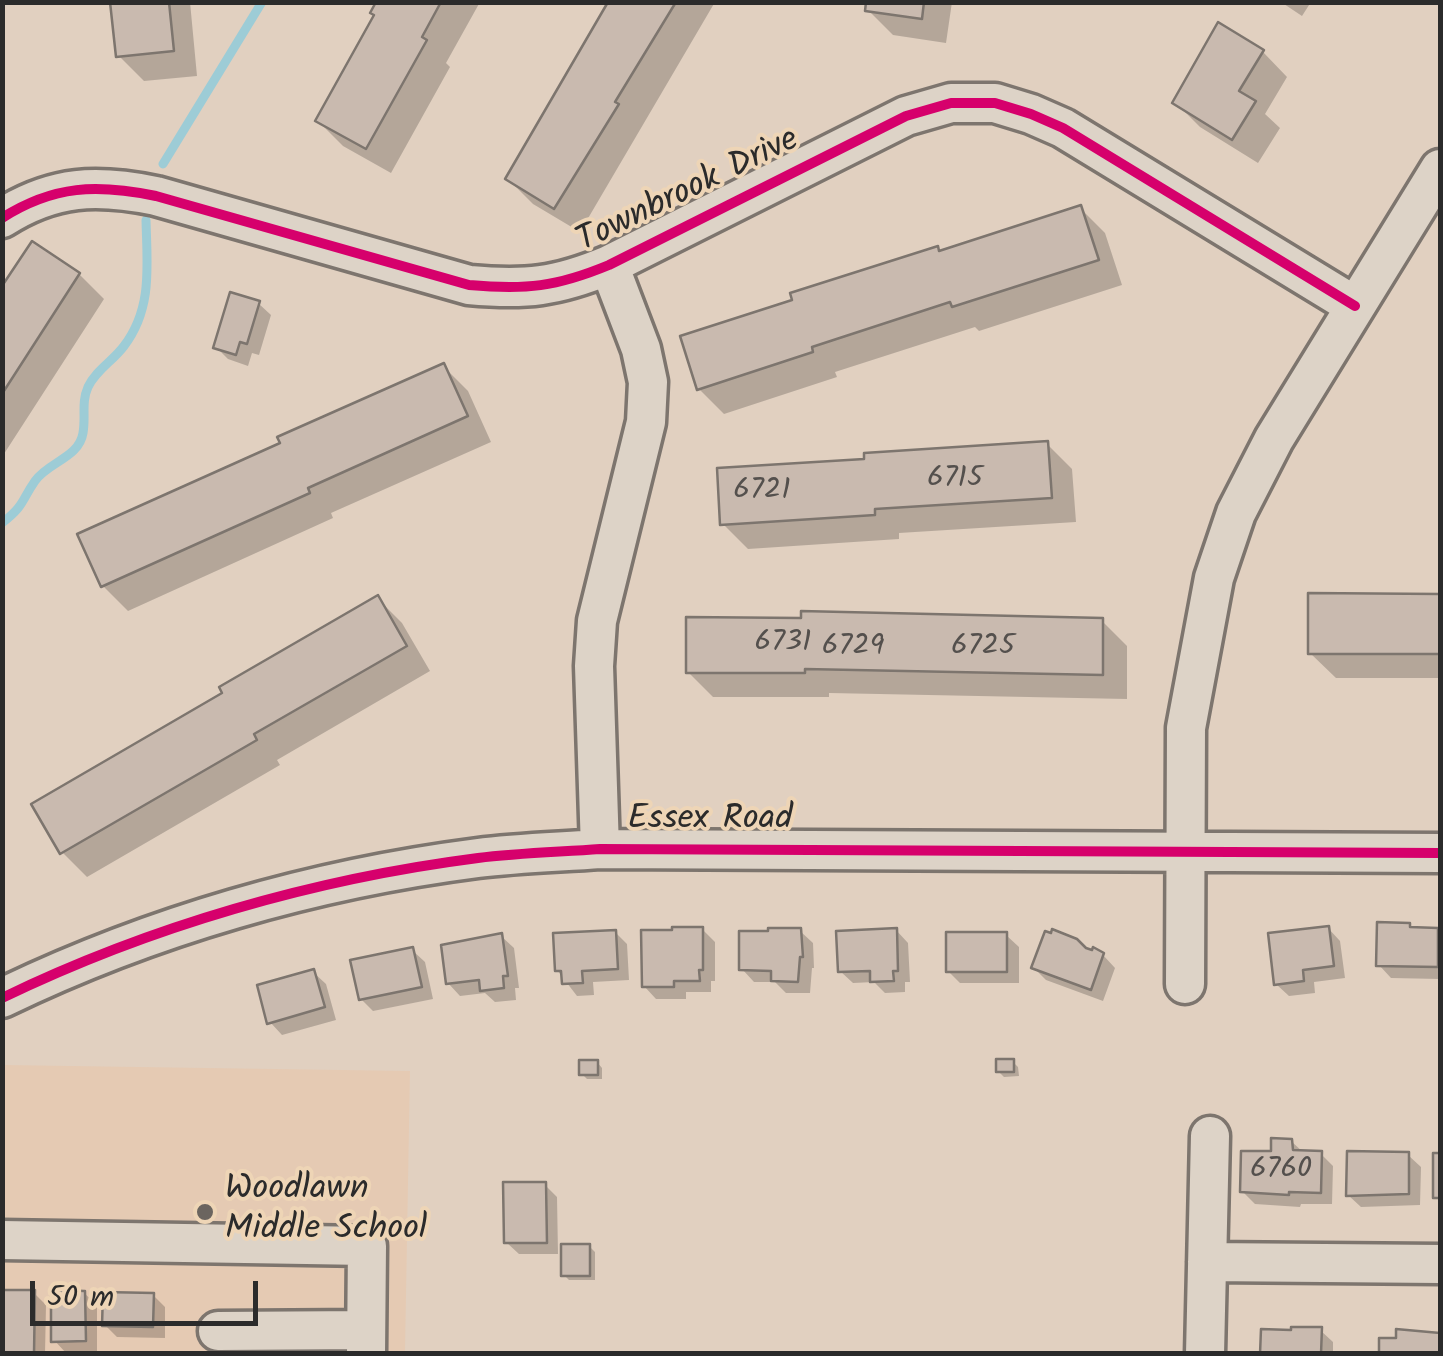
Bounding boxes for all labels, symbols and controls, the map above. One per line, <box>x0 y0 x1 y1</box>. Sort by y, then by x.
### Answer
street label: Townbrook Drive <box>571 121 807 265</box>
house number: 6715 <box>927 463 983 499</box>
house number: 6721 <box>733 475 791 511</box>
house number: 6731 <box>754 627 812 663</box>
house number: 6729 <box>822 631 884 667</box>
house number: 6725 <box>951 631 1015 667</box>
street label: Essex Road <box>627 801 793 843</box>
house number: 6760 <box>1250 1154 1312 1190</box>
place label: Woodlawn Middle School <box>225 1171 427 1253</box>
marker: Woodlawn Middle School <box>194 1201 216 1223</box>
scale bar <box>35 1261 262 1323</box>
text: 50 m <box>47 1274 114 1322</box>

